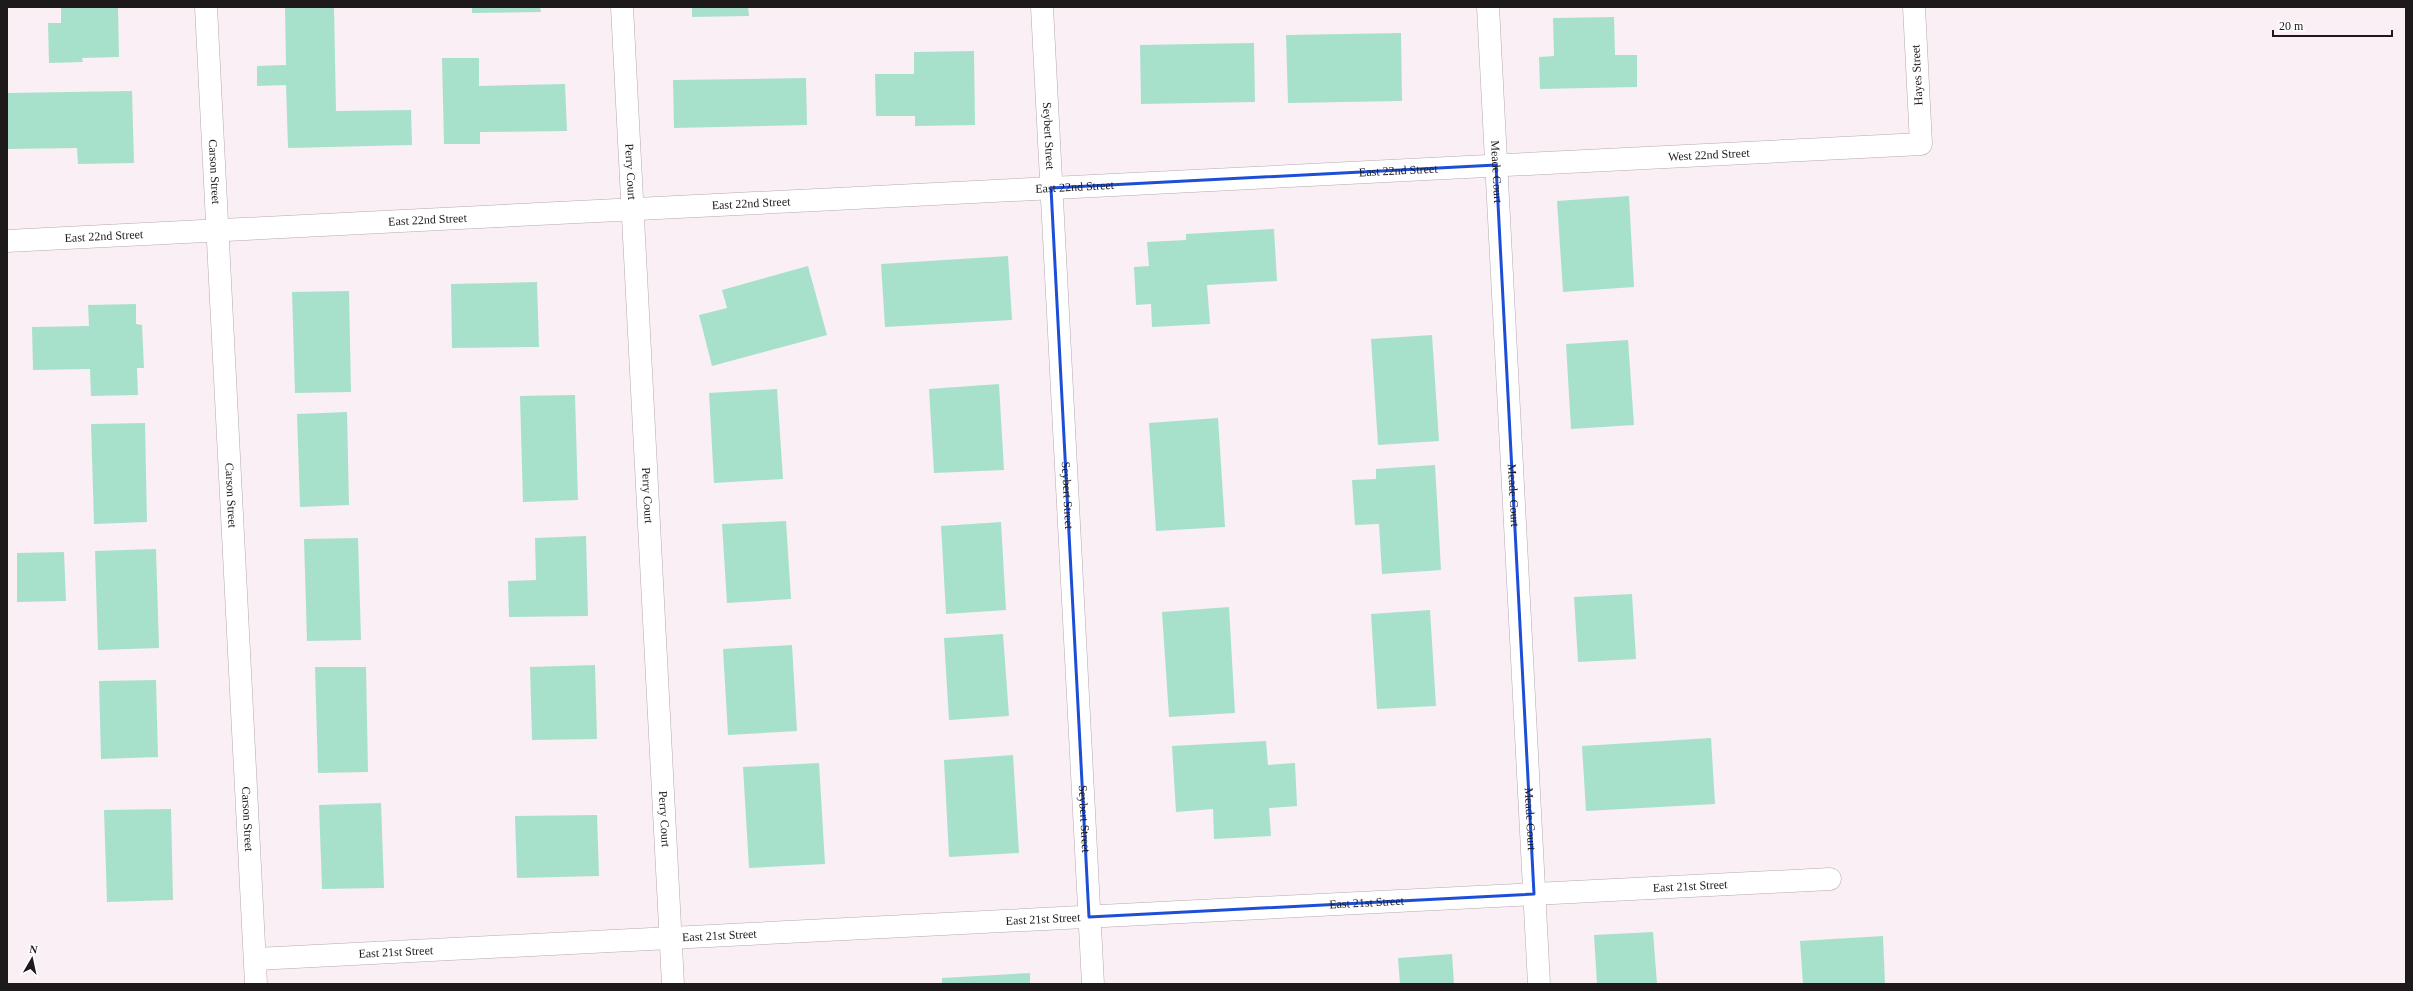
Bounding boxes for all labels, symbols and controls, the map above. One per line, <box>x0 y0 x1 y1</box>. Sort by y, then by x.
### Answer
scale bar <box>2273 12 2392 38</box>
text: 20 m <box>2279 19 2304 33</box>
street label: Hayes Street <box>1908 44 1926 106</box>
street label: Seybert Street <box>1040 102 1058 171</box>
street label: Carson Street <box>206 139 223 205</box>
street label: Meade Court <box>1488 140 1505 204</box>
street label: Perry Court <box>622 143 639 201</box>
street label: West 22nd Street <box>1668 146 1751 164</box>
street label: East 22nd Street <box>1359 161 1439 179</box>
street label: East 22nd Street <box>1035 178 1115 196</box>
street label: East 22nd Street <box>711 194 791 212</box>
street label: East 22nd Street <box>388 211 468 229</box>
street label: East 22nd Street <box>64 227 144 245</box>
street label: Seybert Street <box>1059 461 1076 530</box>
street label: Carson Street <box>222 463 240 529</box>
street label: Meade Court <box>1505 464 1522 528</box>
street label: Perry Court <box>639 467 656 525</box>
street label: Seybert Street <box>1076 785 1093 854</box>
street label: Carson Street <box>239 786 256 852</box>
street label: Meade Court <box>1522 787 1539 851</box>
street label: Perry Court <box>656 790 673 848</box>
street label: East 21st Street <box>1652 877 1728 895</box>
street label: East 21st Street <box>1329 894 1405 911</box>
street label: East 21st Street <box>1005 910 1081 928</box>
street label: East 21st Street <box>682 927 758 944</box>
north arrow <box>12 939 52 979</box>
text: N <box>29 943 38 956</box>
street label: East 21st Street <box>358 943 434 961</box>

